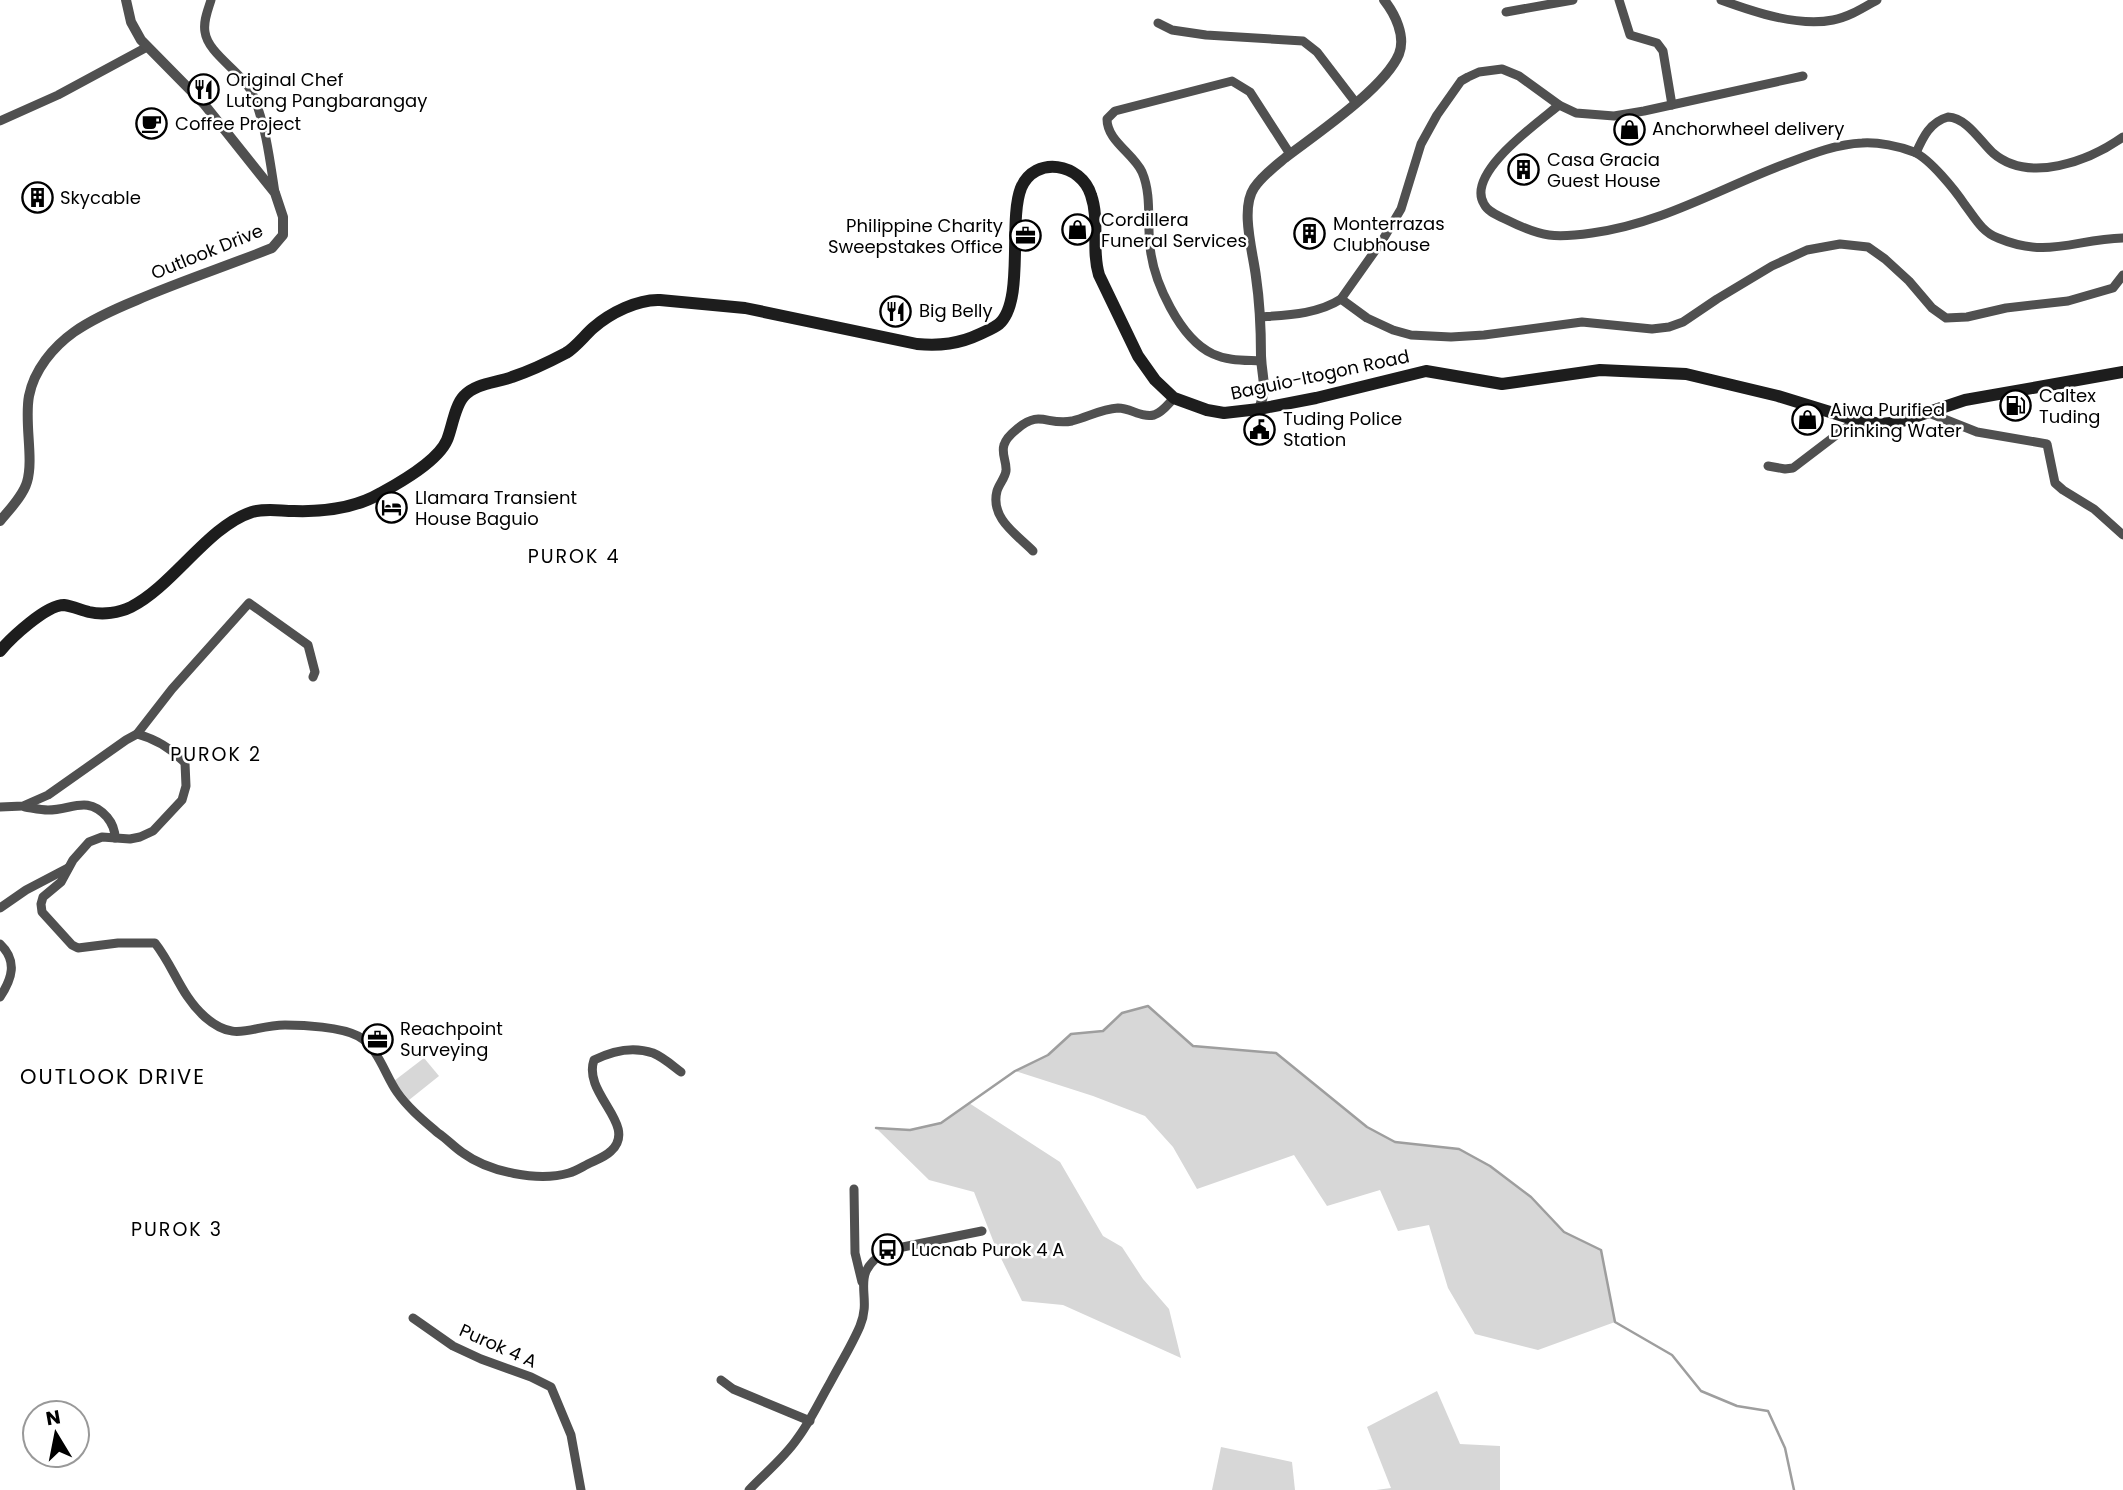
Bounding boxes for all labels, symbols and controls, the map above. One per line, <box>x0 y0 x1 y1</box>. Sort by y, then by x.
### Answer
place label: Original Chef Lutong Pangbarangay <box>226 67 427 113</box>
restaurant icon: Original Chef Lutong Pangbarangay <box>186 73 220 107</box>
cafe icon: Coffee Project <box>135 107 169 141</box>
place label: Coffee Project <box>175 111 301 136</box>
shop icon: Anchorwheel delivery <box>1612 112 1646 146</box>
place label: Anchorwheel delivery <box>1652 116 1844 141</box>
place label: Casa Gracia Guest House <box>1547 147 1661 193</box>
building icon: Casa Gracia Guest House <box>1507 153 1541 187</box>
building icon: Skycable <box>20 181 54 215</box>
place label: Skycable <box>60 185 141 210</box>
place label: Cordillera Funeral Services <box>1101 207 1247 253</box>
place label: Monterrazas Clubhouse <box>1333 211 1445 257</box>
place label: Philippine Charity Sweepstakes Office <box>828 213 1003 259</box>
shop icon: Cordillera Funeral Services <box>1061 213 1095 247</box>
building icon: Monterrazas Clubhouse <box>1293 217 1327 251</box>
street label: Outlook Drive <box>147 218 267 285</box>
office icon: Philippine Charity Sweepstakes Office <box>1009 219 1043 253</box>
restaurant icon: Big Belly <box>879 294 913 328</box>
place label: Big Belly <box>919 298 993 323</box>
street label: Baguio-Itogon Road <box>1228 343 1412 406</box>
place label: Caltex Tuding <box>2039 383 2101 429</box>
fuel station icon: Caltex Tuding <box>1999 389 2033 423</box>
place label: Aiwa Purified Drinking Water <box>1830 397 1962 443</box>
shop icon: Aiwa Purified Drinking Water <box>1790 403 1824 437</box>
place label: Tuding Police Station <box>1283 406 1402 452</box>
public building icon: Tuding Police Station <box>1243 412 1277 446</box>
place label: Llamara Transient House Baguio <box>415 485 577 531</box>
hotel icon: Llamara Transient House Baguio <box>375 491 409 525</box>
district label: PUROK 4 <box>528 543 620 570</box>
district label: PUROK 2 <box>170 741 262 768</box>
place label: Reachpoint Surveying <box>400 1016 503 1062</box>
office icon: Reachpoint Surveying <box>360 1022 394 1056</box>
district label: OUTLOOK DRIVE <box>20 1062 206 1091</box>
district label: PUROK 3 <box>131 1216 223 1243</box>
bus stop icon: Lucnab Purok 4 A <box>871 1233 905 1267</box>
place label: Lucnab Purok 4 A <box>911 1237 1064 1262</box>
street label: Purok 4 A <box>455 1317 541 1374</box>
north arrow <box>21 1399 91 1469</box>
text: N <box>44 1403 63 1432</box>

